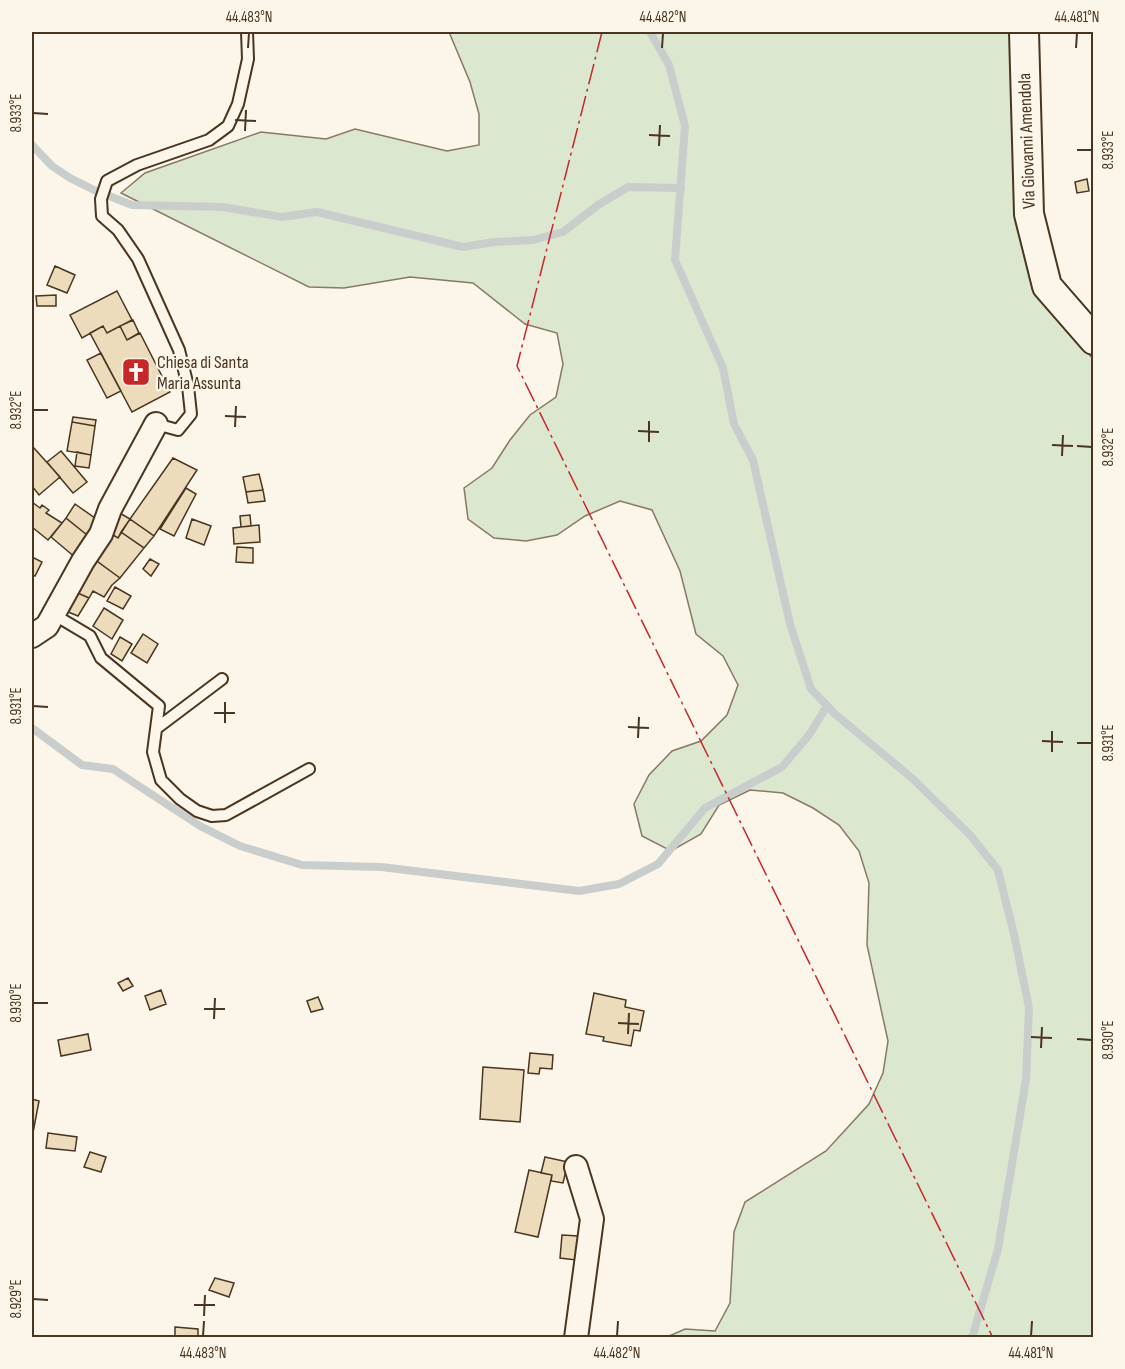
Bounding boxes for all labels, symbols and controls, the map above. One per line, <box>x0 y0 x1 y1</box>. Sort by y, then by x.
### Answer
text: 44.483°N <box>226 8 272 27</box>
text: 44.482°N <box>640 8 686 27</box>
text: 44.481°N <box>1055 8 1099 27</box>
street label: Via Giovanni Amendola <box>1014 73 1040 209</box>
text: 8.933°E <box>7 94 26 132</box>
text: 8.933°E <box>1099 131 1118 169</box>
place label: Chiesa di Santa Maria Assunta <box>157 352 249 394</box>
church icon: Chiesa di Santa Maria Assunta <box>120 356 152 388</box>
text: 8.932°E <box>7 391 26 429</box>
text: 8.932°E <box>1099 428 1118 466</box>
text: 8.931°E <box>7 687 26 725</box>
text: 8.931°E <box>1099 724 1118 762</box>
text: 8.930°E <box>7 983 26 1023</box>
text: 8.930°E <box>1099 1020 1118 1060</box>
text: 8.929°E <box>7 1279 26 1319</box>
text: 44.483°N <box>180 1344 226 1363</box>
text: 44.482°N <box>594 1344 640 1363</box>
text: 44.481°N <box>1009 1344 1053 1363</box>

